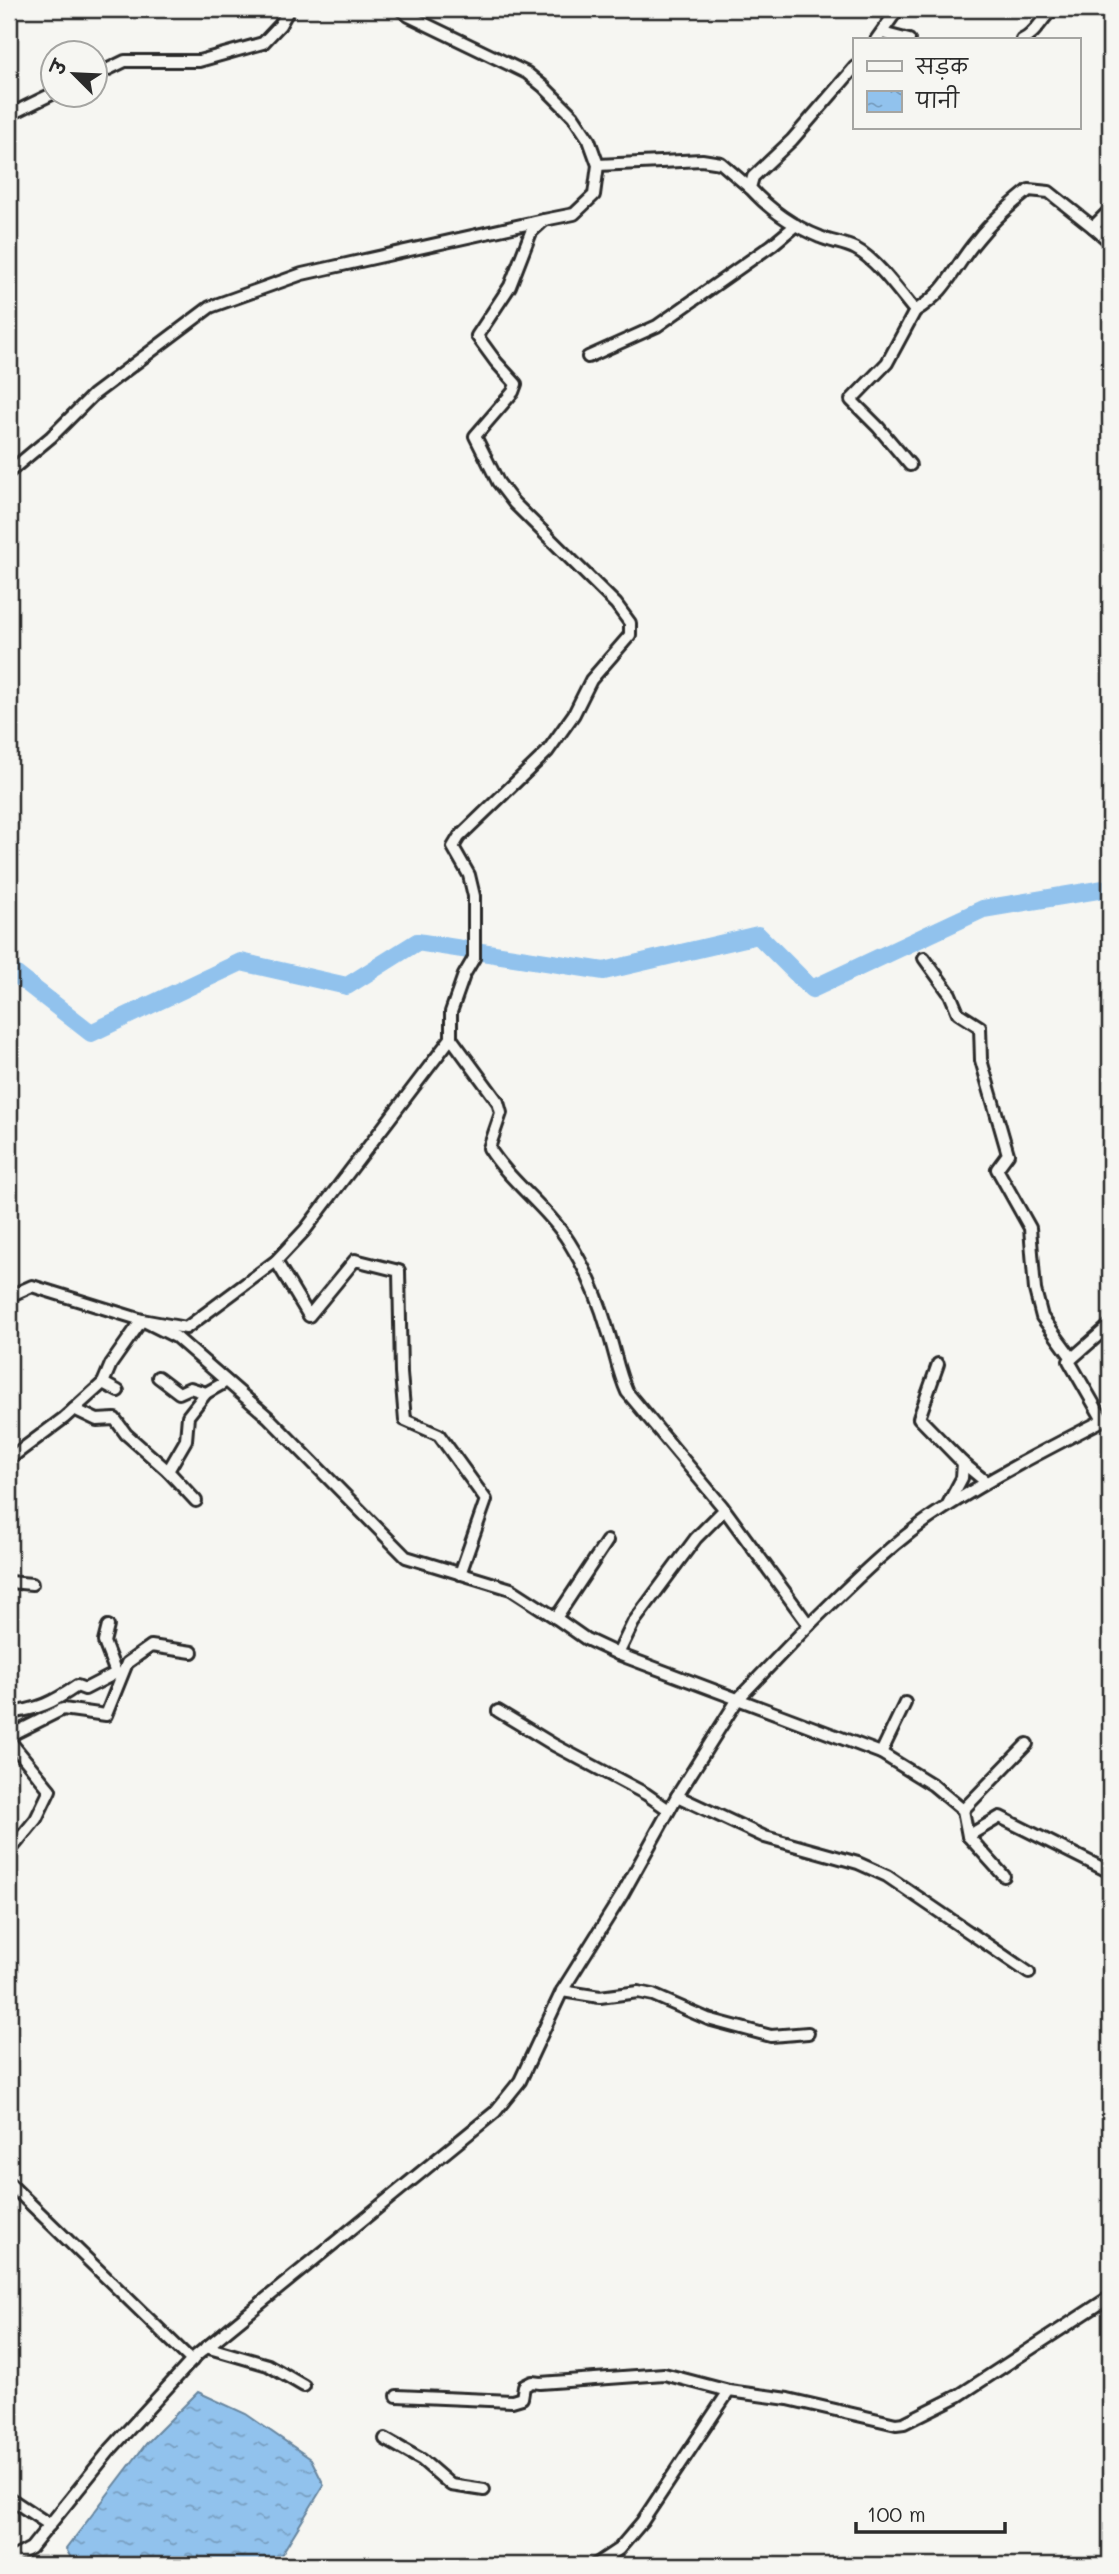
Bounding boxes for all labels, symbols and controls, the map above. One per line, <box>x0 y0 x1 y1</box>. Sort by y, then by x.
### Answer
north arrow <box>38 38 108 108</box>
legend <box>853 38 1080 130</box>
text: सड़क <box>915 52 969 80</box>
text: उ <box>43 54 73 80</box>
text: पानी <box>915 85 961 113</box>
scale bar <box>856 2490 1005 2534</box>
text: 100 m <box>867 2500 926 2527</box>

